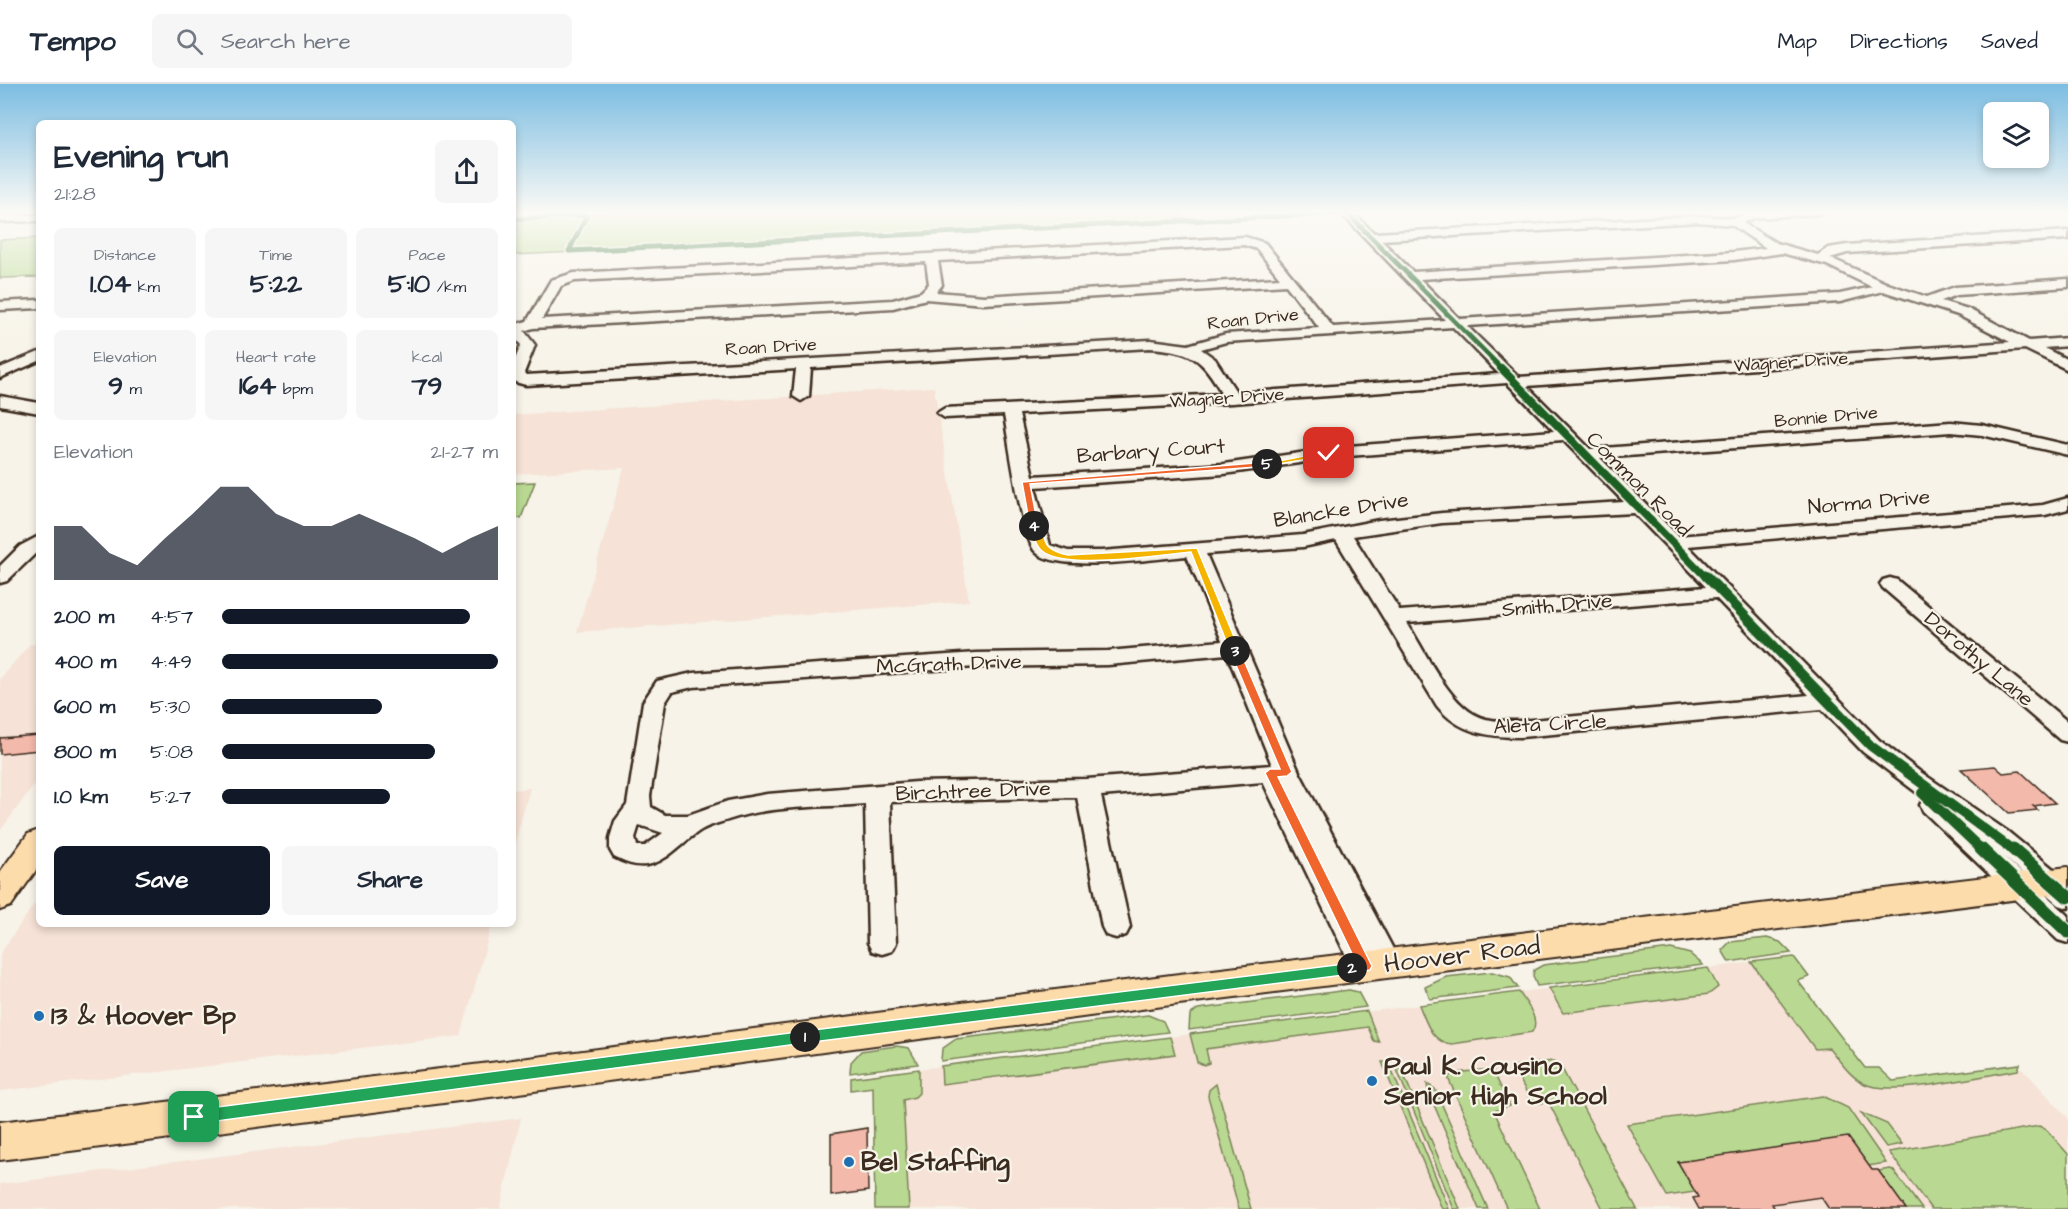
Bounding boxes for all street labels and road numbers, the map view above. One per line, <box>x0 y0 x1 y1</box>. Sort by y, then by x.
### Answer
street label: Roan Drive <box>1206 302 1300 336</box>
street label: Roan Drive <box>725 332 818 362</box>
street label: Wagner Drive <box>1733 346 1849 379</box>
street label: Wagner Drive <box>1169 382 1285 415</box>
street label: Bonnie Drive <box>1773 400 1879 434</box>
street label: Common Road <box>1580 425 1698 543</box>
street label: Barbary Court <box>1076 431 1227 473</box>
street label: Norma Drive <box>1807 482 1931 522</box>
street label: Blancke Drive <box>1272 485 1410 535</box>
street label: Smith Drive <box>1500 586 1614 624</box>
street label: Dorothy Lane <box>1917 605 2040 715</box>
street label: McGrath Drive <box>876 647 1022 681</box>
street label: Aleta Circle <box>1493 707 1607 741</box>
street label: Birchtree Drive <box>895 774 1051 808</box>
street label: Hoover Road <box>1382 928 1542 982</box>

